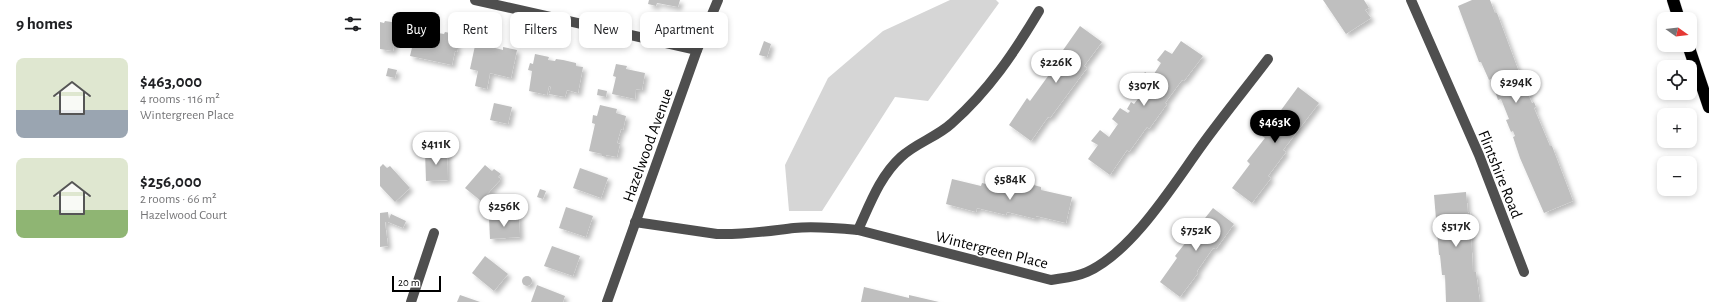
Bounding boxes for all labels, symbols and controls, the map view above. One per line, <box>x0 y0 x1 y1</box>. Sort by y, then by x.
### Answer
chip: Buy <box>392 12 440 48</box>
chip: Rent <box>448 12 502 48</box>
chip: Filters <box>510 12 571 48</box>
chip: New <box>579 12 632 48</box>
chip: Apartment <box>640 12 728 48</box>
north arrow <box>1657 12 1697 52</box>
map controls <box>1657 12 1697 196</box>
icon: filters <box>342 13 364 35</box>
text: 9 homes <box>16 15 72 32</box>
pin: $226K <box>1028 50 1084 84</box>
text: $226K <box>1040 56 1072 69</box>
button: locate <box>1657 60 1697 100</box>
pin: $294K <box>1488 70 1544 104</box>
text: $463,000 <box>140 73 202 90</box>
pin: $307K <box>1116 73 1172 107</box>
icon: home <box>48 74 96 122</box>
text: $294K <box>1500 76 1532 89</box>
text: $307K <box>1128 79 1160 92</box>
street label: Hazelwood Avenue <box>620 86 676 204</box>
text: 4 rooms · 116 m² <box>140 93 220 106</box>
button: + <box>1657 108 1697 148</box>
text: Wintergreen Place <box>140 109 234 122</box>
pin: $463K <box>1247 110 1303 144</box>
text: $463K <box>1259 116 1291 129</box>
street label: Flintshire Road <box>1475 128 1525 221</box>
pin: $411K <box>408 132 464 166</box>
text: $411K <box>421 138 451 151</box>
button: − <box>1657 156 1697 196</box>
pin: $584K <box>982 167 1038 201</box>
text: $256,000 <box>140 173 202 190</box>
text: $584K <box>994 173 1026 186</box>
icon: home <box>48 174 96 222</box>
text: 2 rooms · 66 m² <box>140 193 217 206</box>
pin: $256K <box>476 194 532 228</box>
text: $256K <box>488 200 520 213</box>
text: Hazelwood Court <box>140 209 227 222</box>
pin: $517K <box>1428 214 1484 248</box>
pin: $752K <box>1168 218 1224 252</box>
text: $517K <box>1441 220 1471 233</box>
text: $752K <box>1181 224 1211 237</box>
street label: Wintergreen Place <box>934 228 1050 272</box>
scale bar <box>392 274 441 293</box>
text: 20 m <box>398 277 419 288</box>

